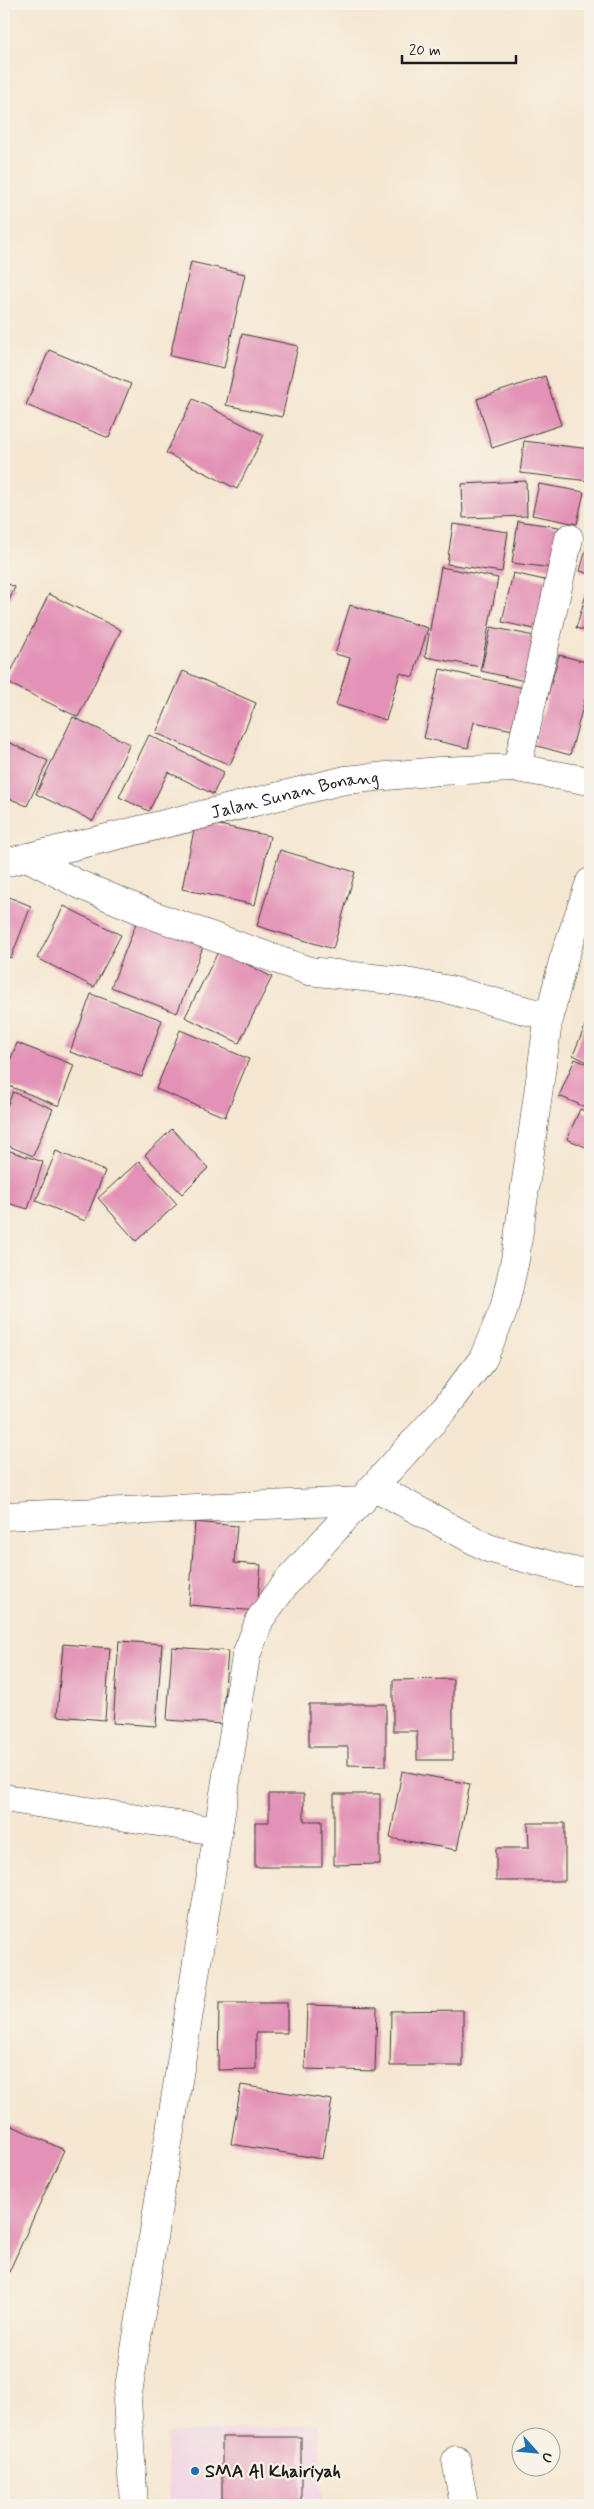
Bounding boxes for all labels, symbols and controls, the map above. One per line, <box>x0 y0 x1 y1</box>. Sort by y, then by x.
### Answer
scale bar <box>402 32 515 64</box>
text: 20 m <box>409 41 441 61</box>
street label: Jalan Sunan Bonang <box>209 766 380 825</box>
north arrow <box>512 2426 562 2476</box>
text: U <box>537 2449 557 2466</box>
place label: SMA Al Khairiyah <box>205 2460 341 2484</box>
marker: SMA Al Khairiyah <box>189 2465 201 2477</box>

